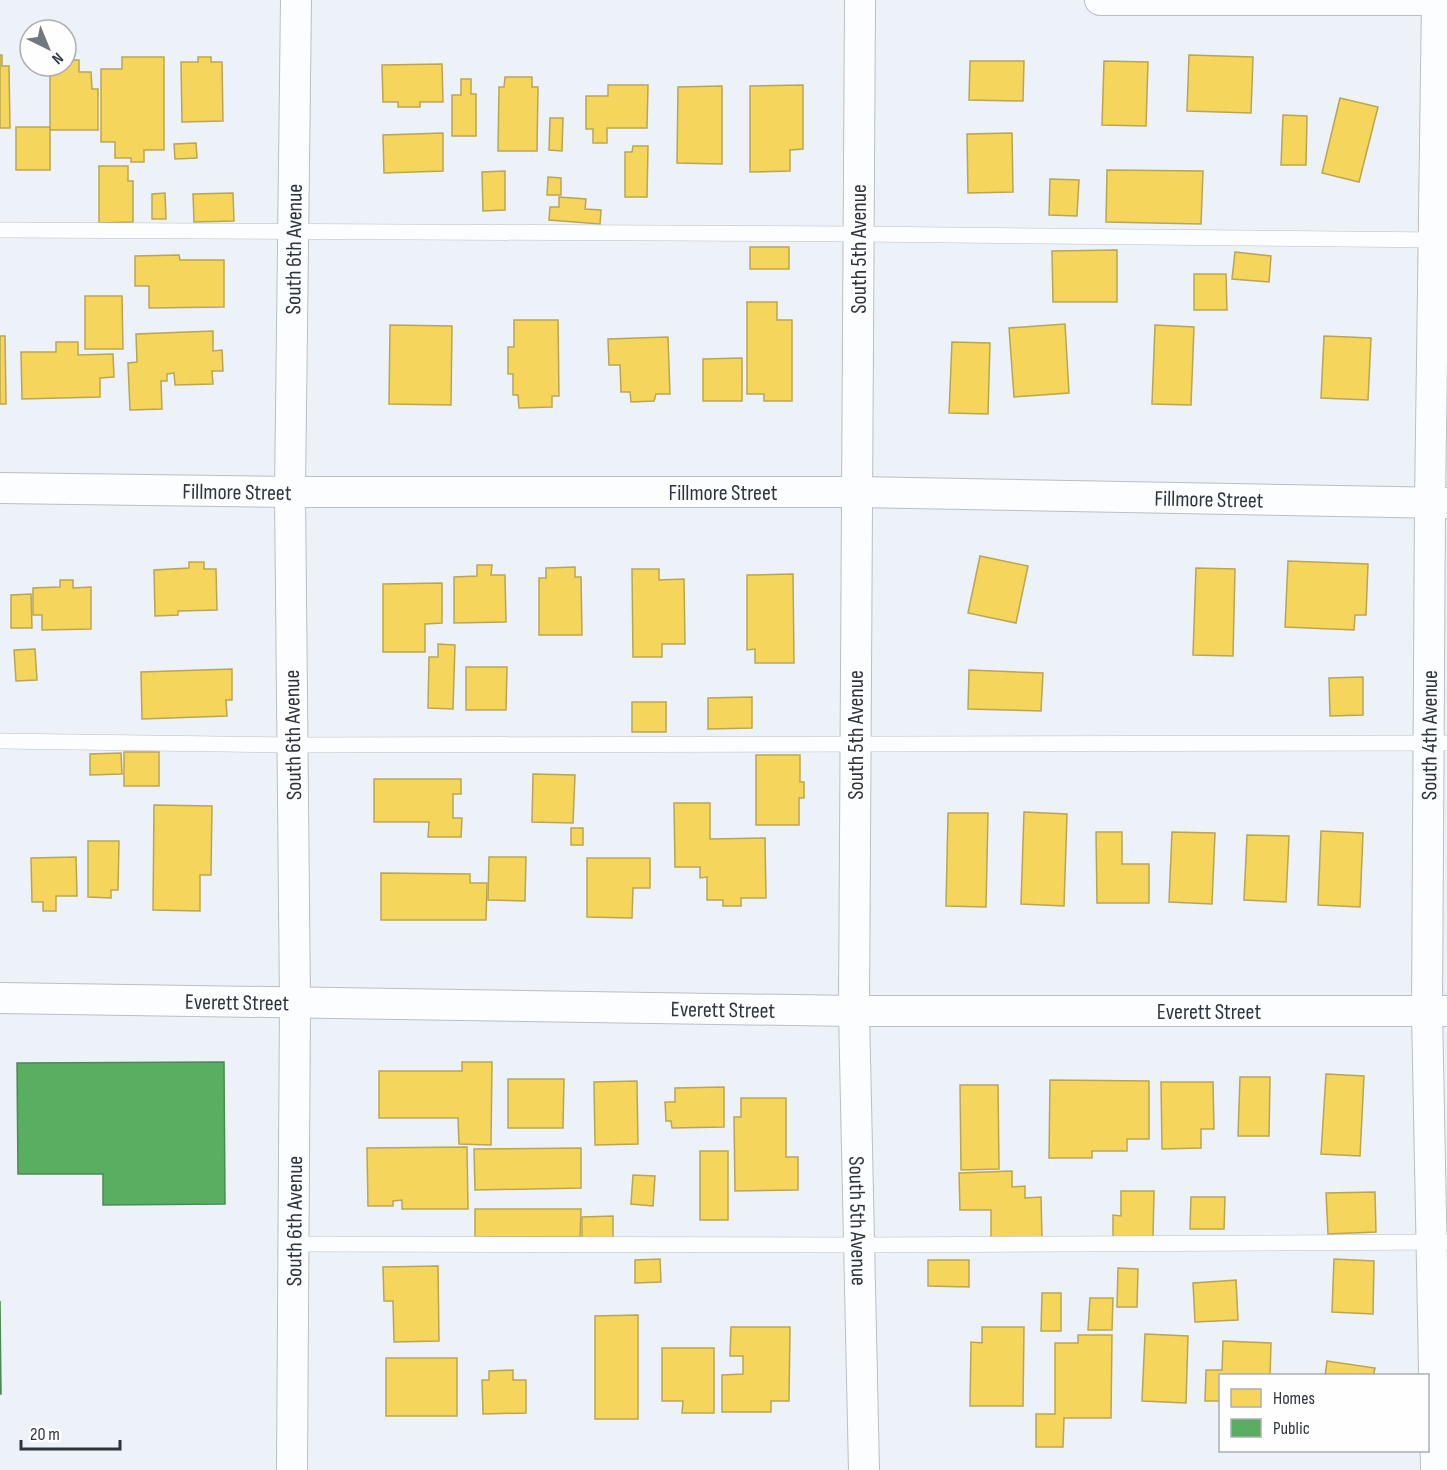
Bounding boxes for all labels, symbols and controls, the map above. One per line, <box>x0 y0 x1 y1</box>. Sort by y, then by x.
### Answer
north arrow <box>18 18 78 78</box>
text: N <box>48 48 67 68</box>
street label: South 6th Avenue <box>280 184 309 314</box>
street label: South 5th Avenue <box>846 184 873 314</box>
street label: Fillmore Street <box>182 479 292 507</box>
street label: Fillmore Street <box>668 480 778 507</box>
street label: Fillmore Street <box>1154 486 1264 515</box>
street label: South 6th Avenue <box>279 670 308 800</box>
street label: South 5th Avenue <box>843 670 870 800</box>
street label: South 4th Avenue <box>1416 670 1444 800</box>
street label: Everett Street <box>185 989 290 1017</box>
street label: Everett Street <box>670 996 776 1025</box>
street label: Everett Street <box>1157 999 1261 1026</box>
street label: South 6th Avenue <box>281 1156 309 1286</box>
street label: South 5th Avenue <box>842 1156 872 1286</box>
legend <box>1219 1374 1429 1452</box>
text: Homes <box>1273 1388 1315 1409</box>
scale bar <box>21 1413 120 1451</box>
text: Public <box>1273 1418 1310 1439</box>
text: 20 m <box>30 1424 60 1445</box>

